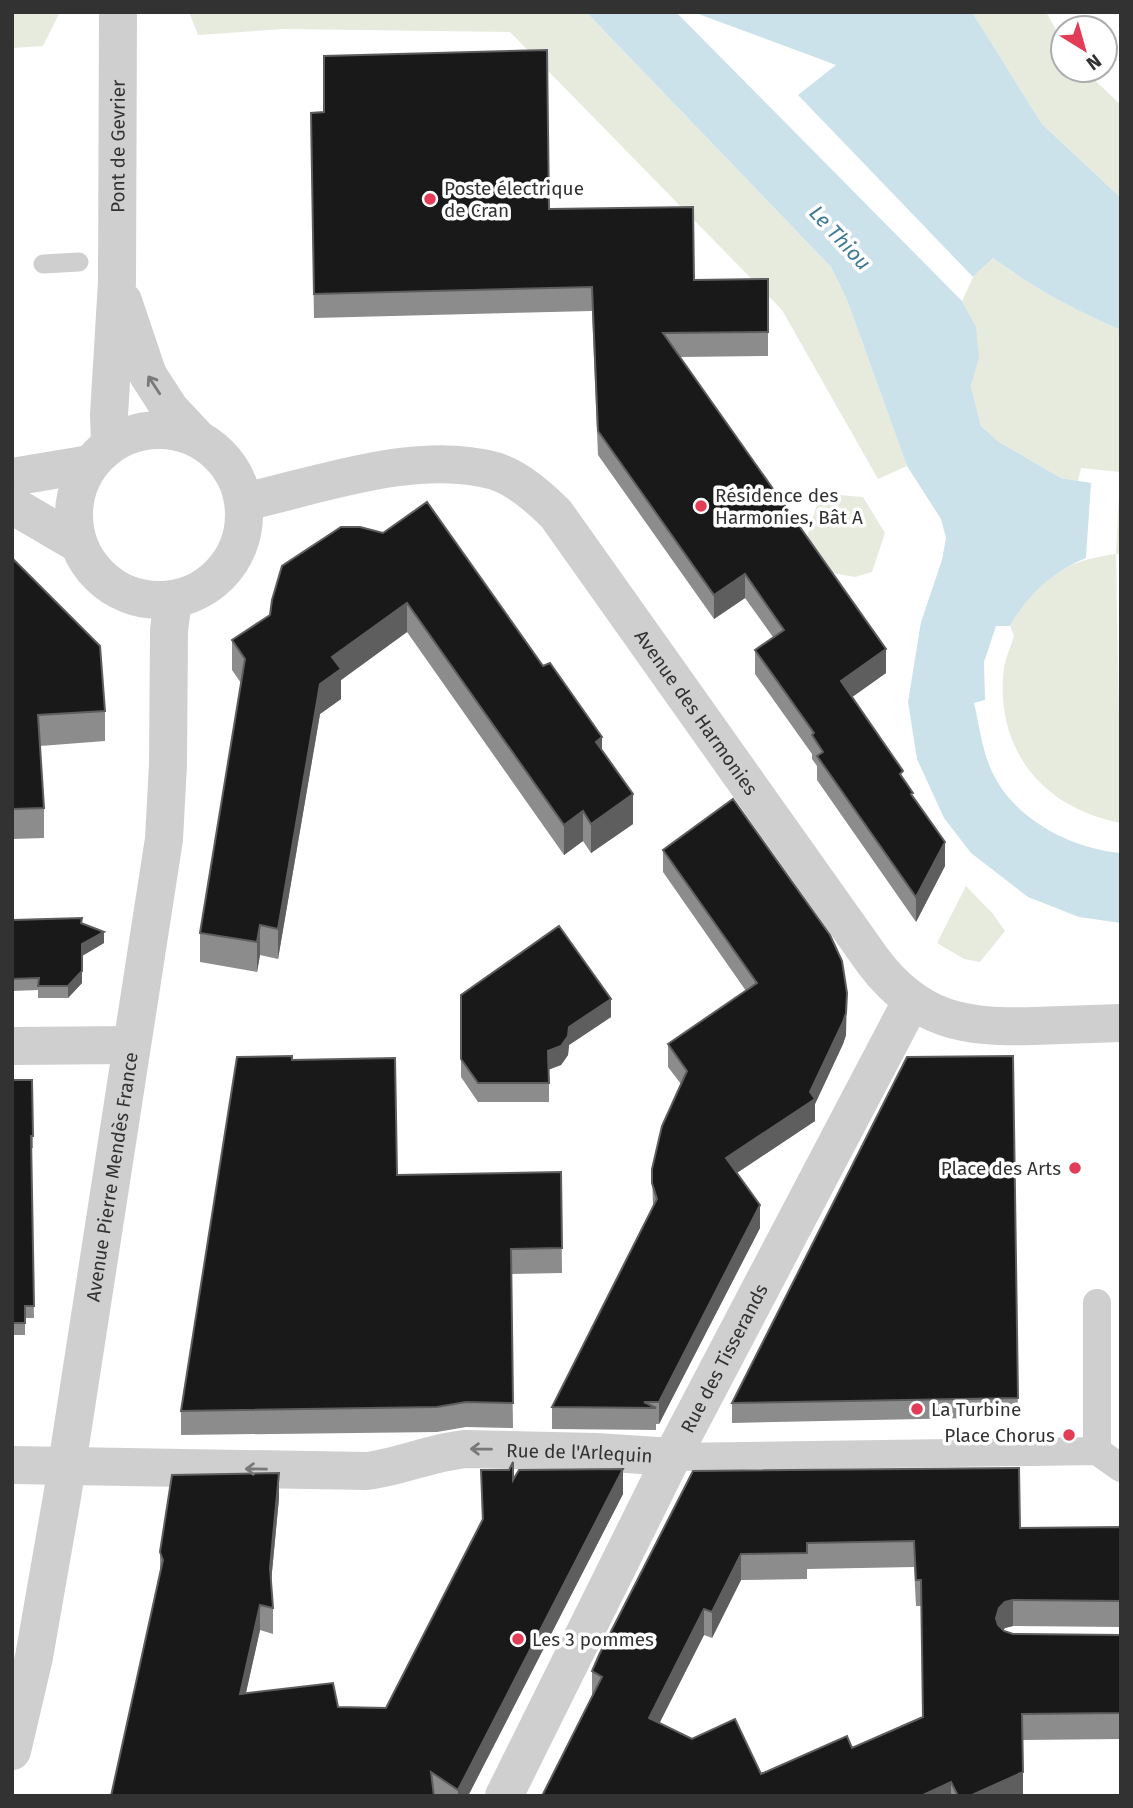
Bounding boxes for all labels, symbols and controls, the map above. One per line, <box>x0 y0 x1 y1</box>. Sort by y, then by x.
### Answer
north arrow <box>1049 14 1119 84</box>
text: N <box>1082 49 1106 75</box>
street label: Pont de Gevrier <box>106 79 129 213</box>
place label: Poste électrique de Cran <box>444 177 584 222</box>
marker: Poste électrique de Cran <box>422 191 438 207</box>
water label: Le Thiou <box>804 200 876 276</box>
one-way arrow <box>147 376 162 395</box>
place label: Résidence des Harmonies, Bât A <box>715 484 863 529</box>
marker: Résidence des Harmonies, Bât A <box>693 498 709 514</box>
street label: Avenue des Harmonies <box>630 625 763 800</box>
street label: Avenue Pierre Mendès France <box>81 1050 142 1303</box>
place label: Place des Arts <box>941 1157 1061 1180</box>
marker: Place des Arts <box>1067 1160 1083 1176</box>
street label: Rue des Tisserands <box>675 1280 773 1437</box>
place label: La Turbine <box>931 1398 1021 1421</box>
marker: La Turbine <box>909 1401 925 1417</box>
place label: Place Chorus <box>944 1424 1055 1447</box>
marker: Place Chorus <box>1061 1427 1077 1443</box>
street label: Rue de l'Arlequin <box>506 1438 653 1467</box>
one-way arrow <box>470 1443 493 1456</box>
one-way arrow <box>245 1462 268 1476</box>
place label: Les 3 pommes <box>532 1628 654 1651</box>
marker: Les 3 pommes <box>510 1631 526 1647</box>

